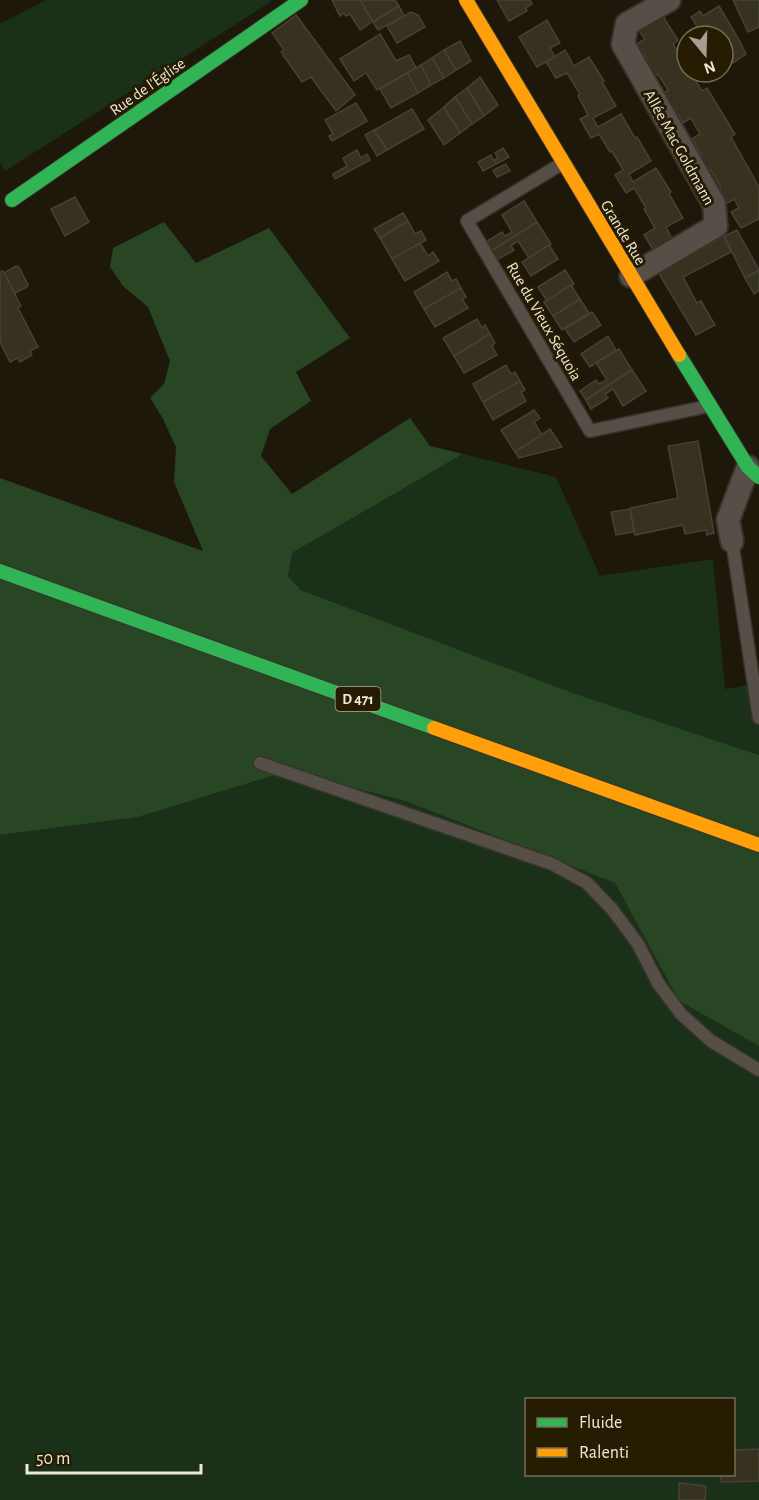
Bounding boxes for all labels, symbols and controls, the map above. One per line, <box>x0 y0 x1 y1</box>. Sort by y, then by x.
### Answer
north arrow <box>675 24 735 84</box>
street label: Rue de l'Église <box>106 54 188 118</box>
text: N <box>702 58 717 77</box>
street label: Allée Mac Goldmann <box>641 87 717 208</box>
street label: Grande Rue <box>598 197 649 268</box>
street label: Rue du Vieux Séquoia <box>504 260 585 383</box>
road number: D 471 <box>336 687 380 711</box>
legend <box>525 1398 735 1476</box>
text: Fluide <box>579 1414 622 1432</box>
scale bar <box>27 1437 201 1475</box>
text: Ralenti <box>579 1444 629 1462</box>
text: 50 m <box>36 1450 70 1468</box>

